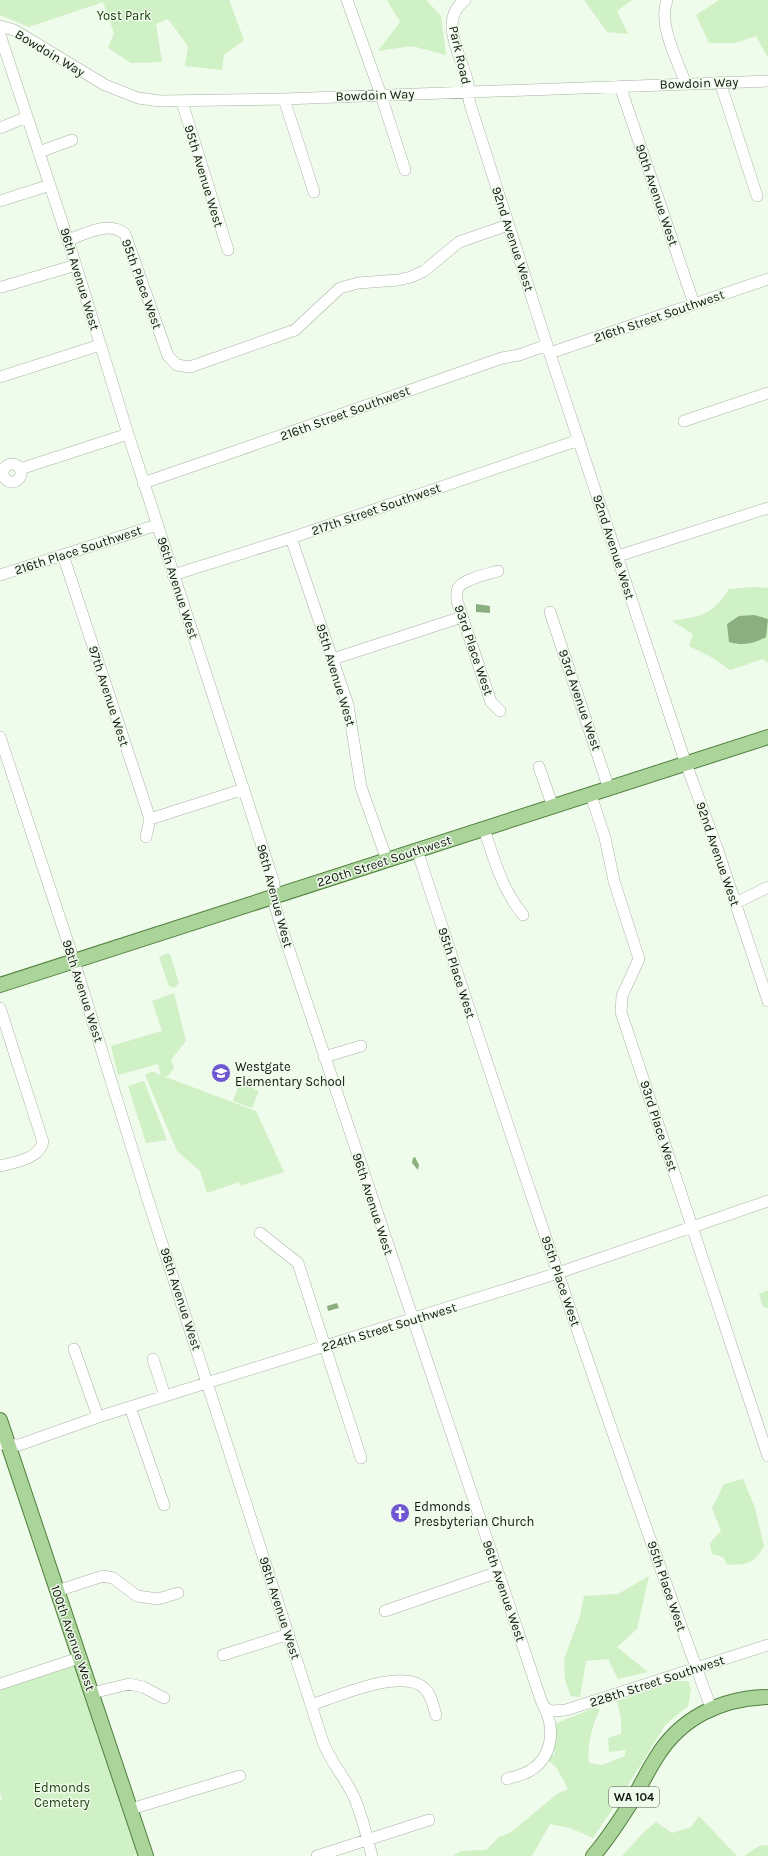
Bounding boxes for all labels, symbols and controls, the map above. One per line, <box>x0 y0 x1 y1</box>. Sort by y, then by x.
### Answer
park label: Yost Park <box>97 8 151 23</box>
street label: Park Road <box>446 24 474 86</box>
street label: Bowdoin Way <box>12 26 88 80</box>
street label: Bowdoin Way <box>659 74 739 92</box>
street label: Bowdoin Way <box>335 86 415 104</box>
street label: 95th Avenue West <box>181 123 227 229</box>
street label: 90th Avenue West <box>633 142 681 248</box>
street label: 92nd Avenue West <box>489 185 537 293</box>
street label: 96th Avenue West <box>57 226 103 332</box>
street label: 95th Place West <box>119 237 165 331</box>
street label: 216th Street Southwest <box>592 287 726 345</box>
street label: 216th Street Southwest <box>278 382 412 444</box>
street label: 217th Street Southwest <box>309 480 443 538</box>
street label: 92nd Avenue West <box>590 493 638 601</box>
street label: 216th Place Southwest <box>12 522 144 578</box>
street label: 96th Avenue West <box>154 535 202 641</box>
street label: 93rd Place West <box>451 603 497 697</box>
street label: 95th Avenue West <box>313 622 359 728</box>
street label: 97th Avenue West <box>86 644 132 748</box>
street label: 93rd Avenue West <box>556 647 604 753</box>
street label: 92nd Avenue West <box>693 800 743 908</box>
street label: 220th Street Southwest <box>315 832 453 890</box>
street label: 96th Avenue West <box>254 843 296 949</box>
street label: 95th Place West <box>435 926 479 1020</box>
street label: 98th Avenue West <box>59 938 107 1044</box>
place label: Westgate Elementary School <box>235 1059 345 1089</box>
school or university icon: Westgate Elementary School <box>210 1062 232 1084</box>
street label: 93rd Place West <box>637 1079 681 1173</box>
street label: 96th Avenue West <box>349 1151 397 1257</box>
street label: 95th Place West <box>538 1234 584 1328</box>
street label: 98th Avenue West <box>157 1246 205 1352</box>
street label: 224th Street Southwest <box>320 1299 458 1355</box>
place label: Edmonds Presbyterian Church <box>414 1499 534 1529</box>
church icon: Edmonds Presbyterian Church <box>389 1502 411 1524</box>
street label: 96th Avenue West <box>480 1538 528 1644</box>
street label: 95th Place West <box>644 1539 690 1633</box>
street label: 98th Avenue West <box>256 1555 304 1661</box>
street label: 100th Avenue West <box>48 1583 98 1693</box>
street label: 228th Street Southwest <box>588 1652 726 1710</box>
park label: Edmonds Cemetery <box>34 1780 90 1810</box>
road number: WA 104 <box>609 1787 659 1807</box>

